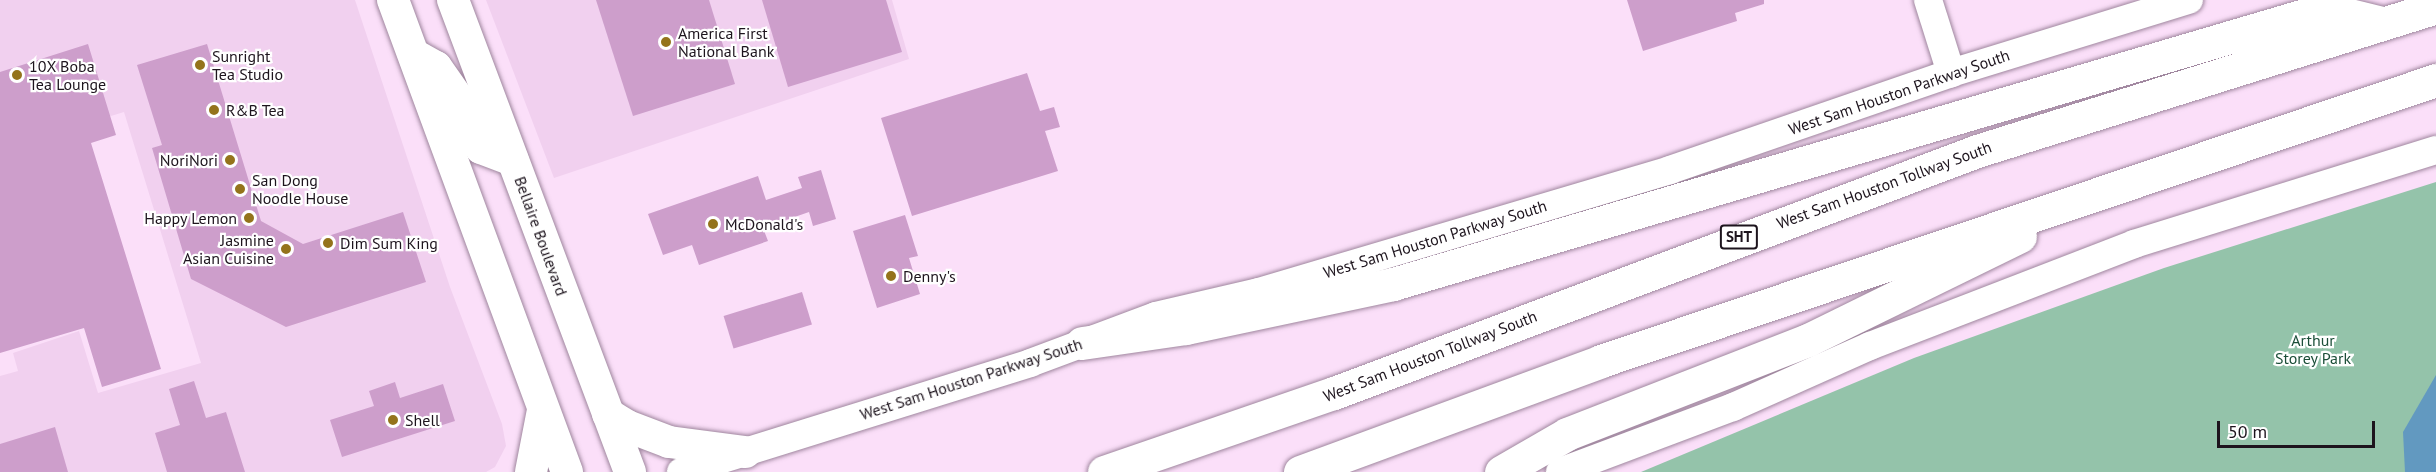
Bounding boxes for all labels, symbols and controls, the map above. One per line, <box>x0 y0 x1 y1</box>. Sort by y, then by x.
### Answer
place label: America First National Bank <box>678 23 774 61</box>
marker: America First National Bank <box>659 35 673 49</box>
street label: West Sam Houston Parkway South <box>1786 45 2012 139</box>
place label: Sunright Tea Studio <box>212 46 283 84</box>
place label: 10X Boba Tea Lounge <box>29 56 106 94</box>
marker: Sunright Tea Studio <box>193 58 207 72</box>
marker: 10X Boba Tea Lounge <box>10 68 24 82</box>
place label: R&B Tea <box>226 100 285 120</box>
marker: R&B Tea <box>207 103 221 117</box>
street label: West Sam Houston Tollway South <box>1773 137 1995 233</box>
place label: NoriNori <box>160 150 218 170</box>
marker: NoriNori <box>223 153 237 167</box>
place label: San Dong Noodle House <box>252 170 348 208</box>
street label: Bellaire Boulevard <box>511 174 571 298</box>
marker: San Dong Noodle House <box>233 182 247 196</box>
street label: West Sam Houston Parkway South <box>1321 196 1549 282</box>
place label: Happy Lemon <box>144 208 237 228</box>
marker: Happy Lemon <box>242 211 256 225</box>
place label: McDonald's <box>725 214 803 234</box>
marker: McDonald's <box>706 217 720 231</box>
road number: SHT <box>1720 225 1758 249</box>
place label: Jasmine Asian Cuisine <box>183 230 274 268</box>
place label: Dim Sum King <box>340 233 438 253</box>
marker: Dim Sum King <box>321 236 335 250</box>
marker: Jasmine Asian Cuisine <box>279 242 293 256</box>
place label: Denny's <box>903 266 956 286</box>
marker: Denny's <box>884 269 898 283</box>
street label: West Sam Houston Tollway South <box>1320 306 1540 406</box>
park label: Arthur Storey Park <box>2275 330 2351 368</box>
street label: West Sam Houston Parkway South <box>857 334 1085 424</box>
scale bar <box>2220 409 2378 447</box>
place label: Shell <box>405 410 440 430</box>
marker: Shell <box>386 413 400 427</box>
text: 50 m <box>2228 420 2267 443</box>

